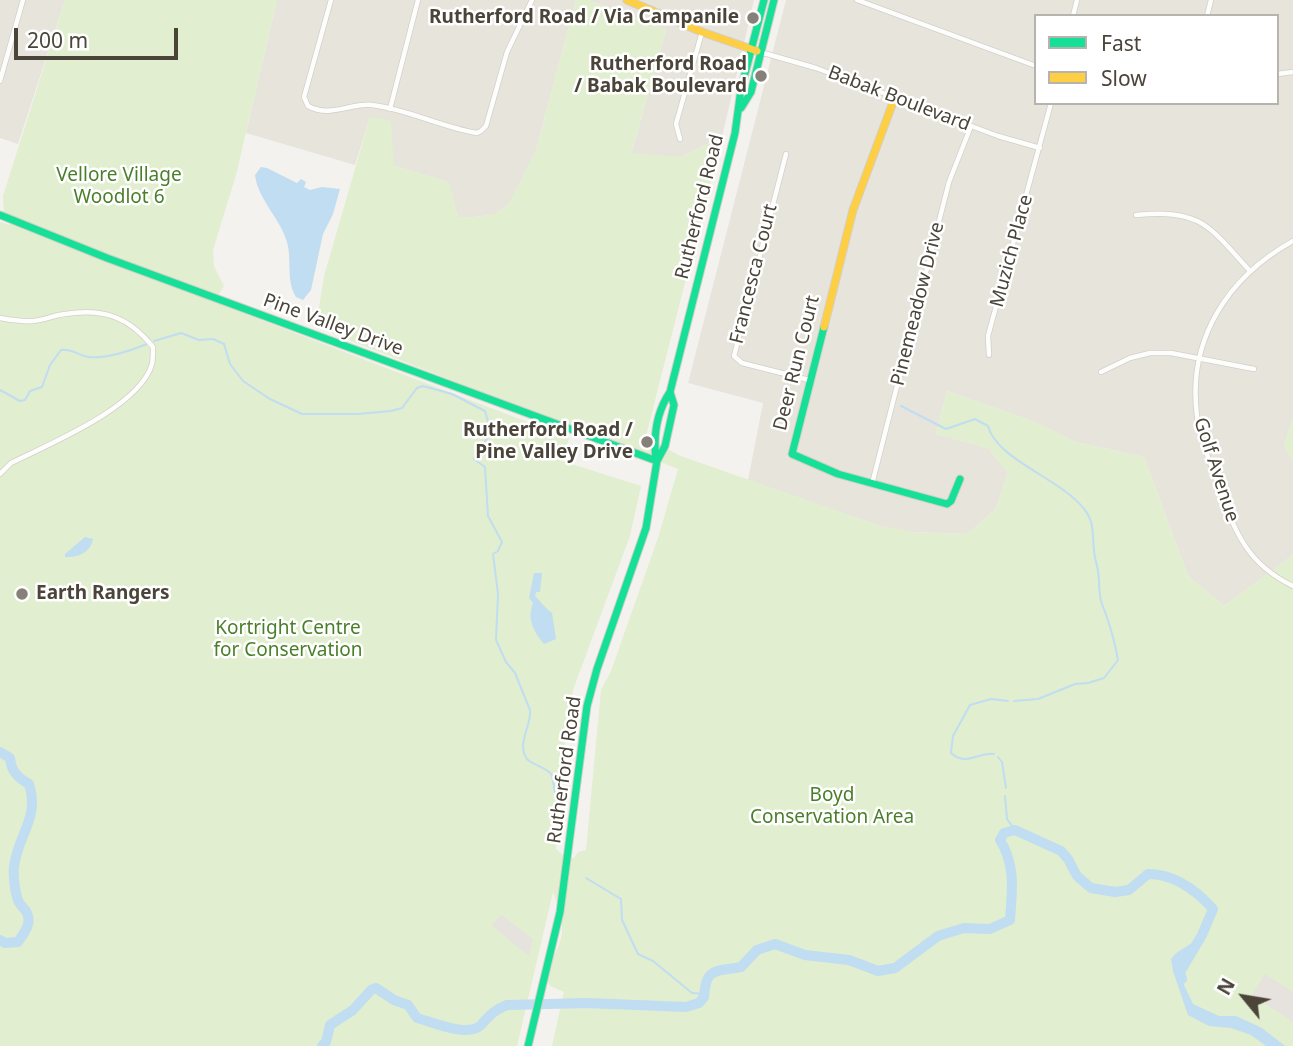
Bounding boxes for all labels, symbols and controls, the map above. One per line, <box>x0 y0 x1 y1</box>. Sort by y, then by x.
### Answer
place label: Rutherford Road / Via Campanile <box>429 7 739 29</box>
marker: Rutherford Road / Via Campanile <box>745 10 761 26</box>
scale bar <box>18 14 182 58</box>
legend <box>1034 14 1279 105</box>
text: 200 m <box>27 26 88 54</box>
text: Fast <box>1101 29 1141 57</box>
place label: Rutherford Road / Babak Boulevard <box>574 54 747 98</box>
street label: Babak Boulevard <box>825 61 973 137</box>
text: Slow <box>1101 64 1147 92</box>
marker: Rutherford Road / Babak Boulevard <box>753 68 769 84</box>
street label: Rutherford Road <box>671 132 729 282</box>
park label: Vellore Village Woodlot 6 <box>56 165 182 209</box>
street label: Muzich Place <box>986 192 1038 310</box>
street label: Francesca Court <box>726 202 782 346</box>
street label: Pinemeadow Drive <box>887 220 949 388</box>
street label: Pine Valley Drive <box>260 289 406 361</box>
street label: Deer Run Court <box>769 293 825 433</box>
street label: Golf Avenue <box>1188 415 1244 525</box>
place label: Rutherford Road / Pine Valley Drive <box>463 420 633 464</box>
marker: Rutherford Road / Pine Valley Drive <box>639 434 655 450</box>
place label: Earth Rangers <box>36 583 170 605</box>
marker: Earth Rangers <box>14 586 30 602</box>
park label: Kortright Centre for Conservation <box>213 618 363 662</box>
street label: Rutherford Road <box>543 695 587 845</box>
park label: Boyd Conservation Area <box>750 785 914 829</box>
north arrow <box>1209 962 1279 1032</box>
text: N <box>1211 973 1241 1000</box>

